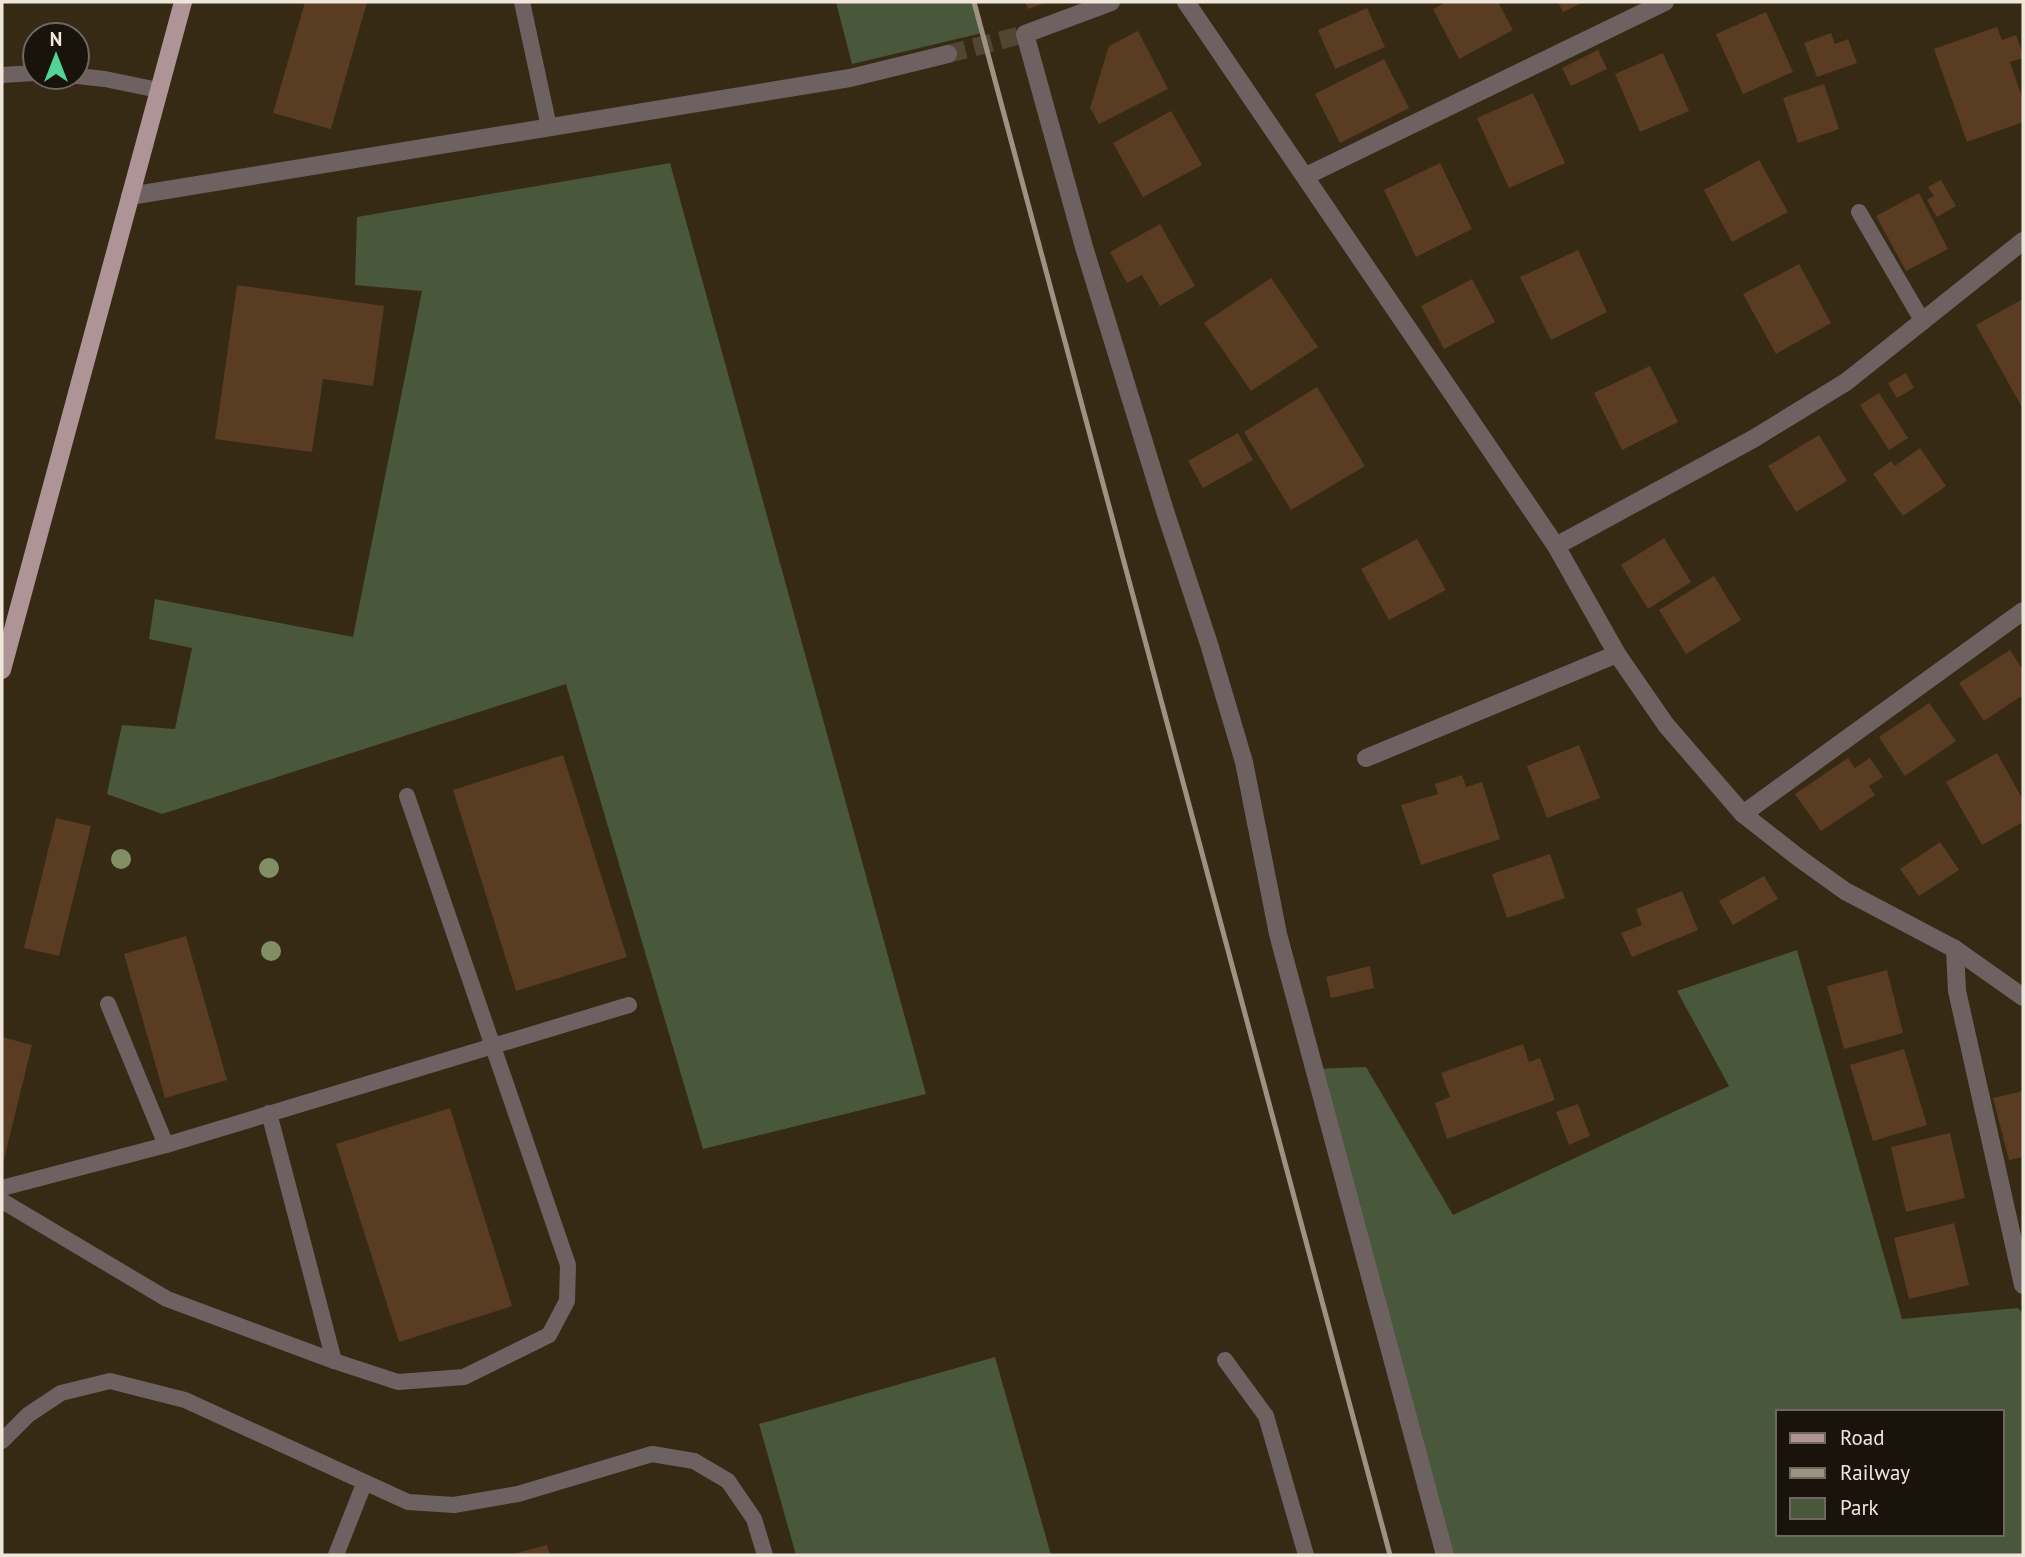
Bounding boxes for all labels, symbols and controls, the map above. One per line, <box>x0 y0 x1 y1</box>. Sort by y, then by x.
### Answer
north arrow <box>21 21 91 91</box>
text: N <box>50 27 62 51</box>
legend <box>1776 1410 2004 1536</box>
text: Road <box>1840 1424 1884 1451</box>
text: Railway <box>1840 1459 1910 1486</box>
text: Park <box>1840 1494 1879 1521</box>

